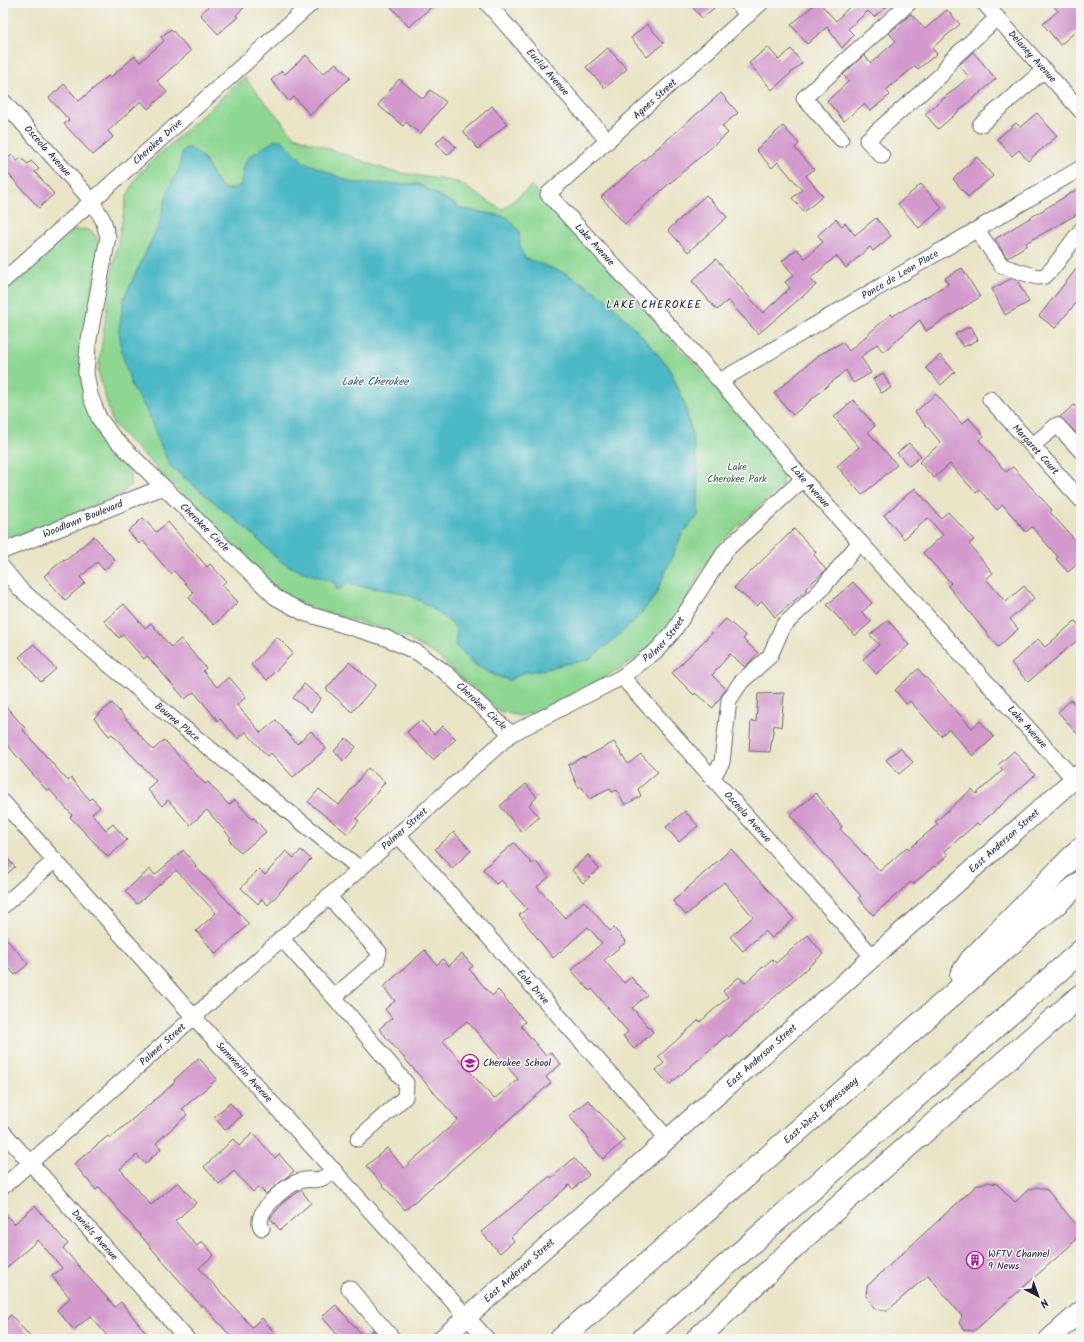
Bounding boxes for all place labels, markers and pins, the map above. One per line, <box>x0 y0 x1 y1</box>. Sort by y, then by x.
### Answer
school or university icon: Cherokee School <box>460 1053 480 1073</box>
place label: Cherokee School <box>483 1055 552 1071</box>
place label: WFTV Channel 9 News <box>988 1246 1050 1274</box>
building icon: WFTV Channel 9 News <box>965 1250 985 1270</box>

